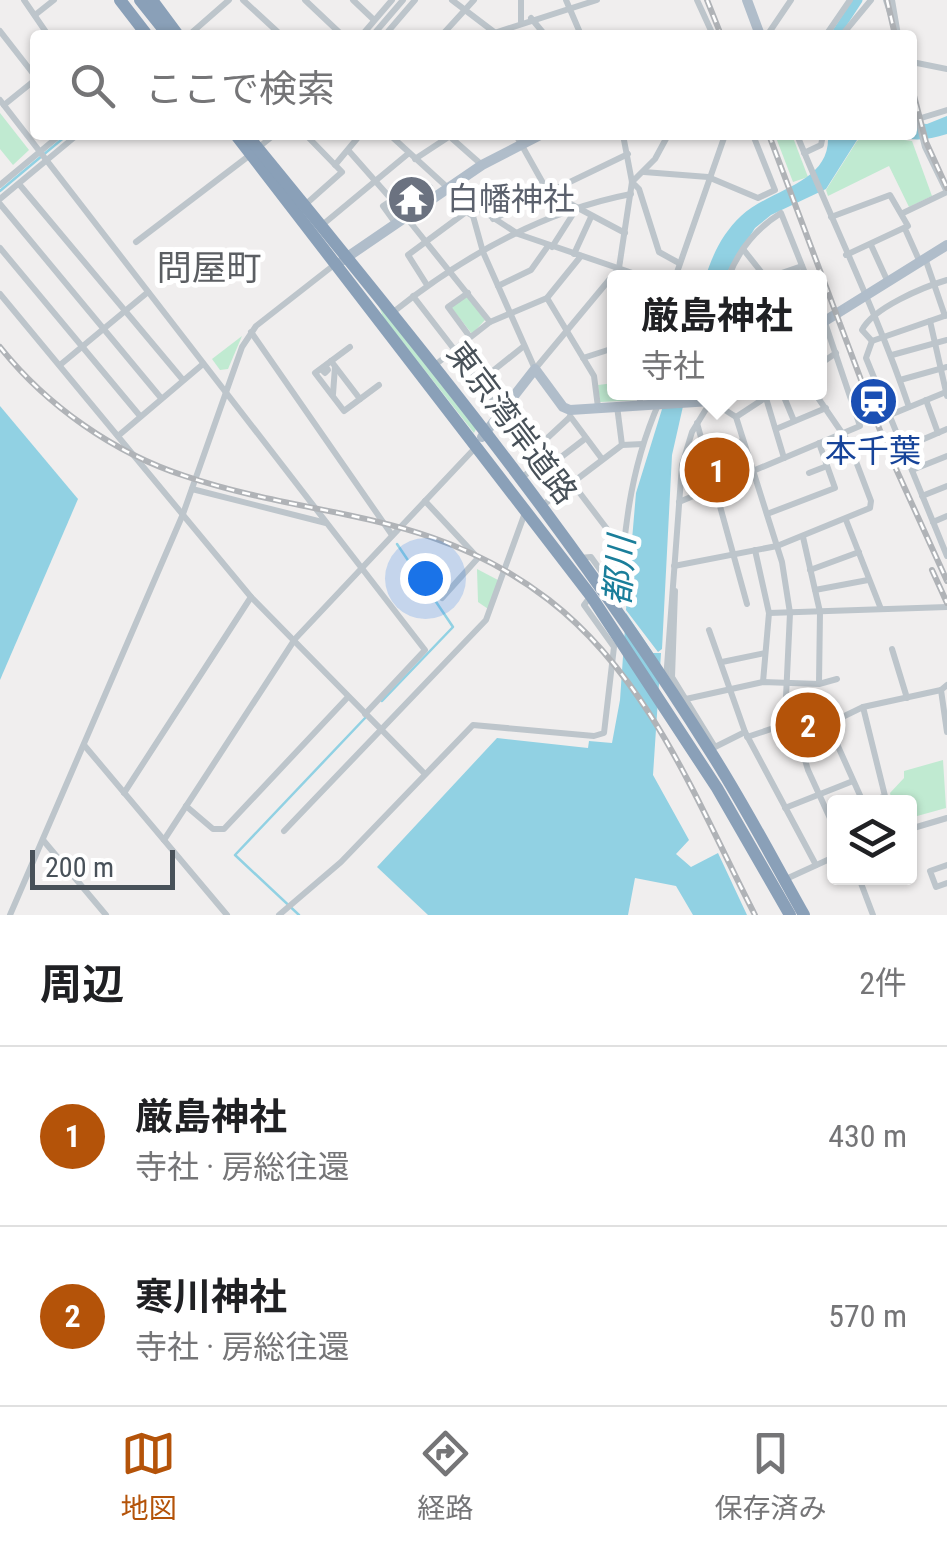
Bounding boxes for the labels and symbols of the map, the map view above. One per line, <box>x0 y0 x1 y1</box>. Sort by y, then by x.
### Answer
temple icon: 白幡神社 <box>386 173 438 225</box>
place label: 白幡神社 <box>447 180 575 218</box>
district label: 問屋町 <box>156 248 262 289</box>
street label: 東京湾岸道路 <box>439 335 585 511</box>
station icon: 本千葉 <box>847 375 899 427</box>
pin: 1 <box>684 432 750 508</box>
place label: 本千葉 <box>825 432 921 470</box>
water label: 都川 <box>597 531 643 607</box>
your location <box>400 553 451 604</box>
pin: 2 <box>776 688 840 762</box>
scale bar <box>30 845 175 890</box>

